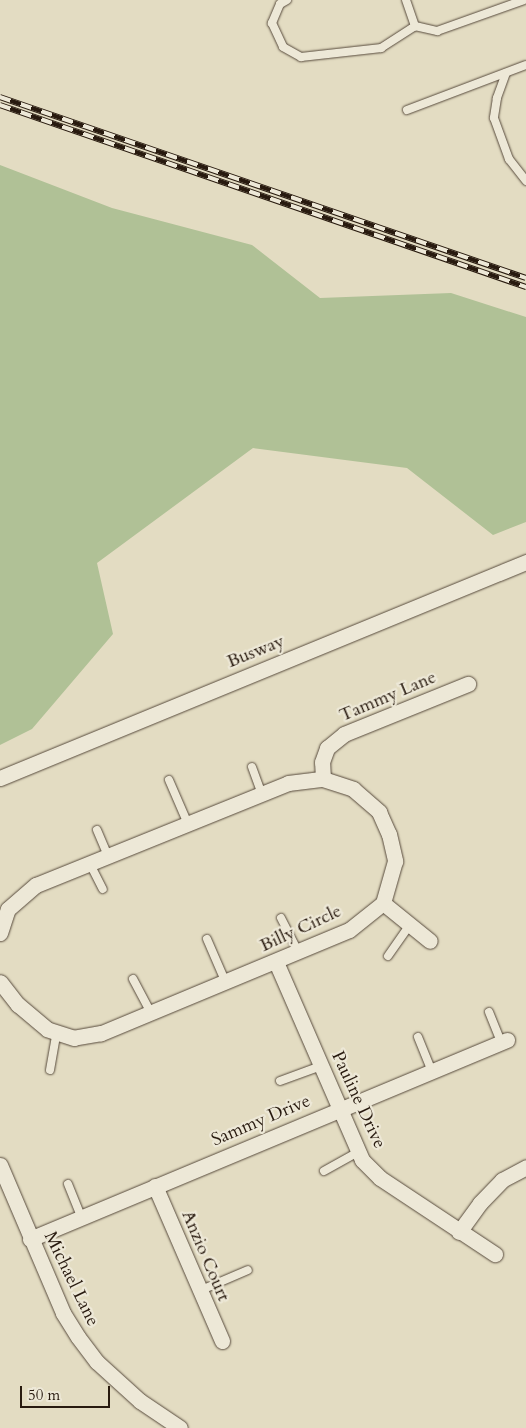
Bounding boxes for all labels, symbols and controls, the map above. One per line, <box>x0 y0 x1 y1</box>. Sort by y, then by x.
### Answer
street label: Busway <box>224 631 288 673</box>
street label: Tammy Lane <box>336 667 440 727</box>
street label: Billy Circle <box>257 901 345 957</box>
street label: Pauline Drive <box>326 1048 390 1152</box>
street label: Sammy Drive <box>208 1091 314 1151</box>
street label: Anzio Court <box>176 1207 234 1305</box>
street label: Michael Lane <box>39 1228 103 1330</box>
scale bar <box>22 1376 112 1408</box>
text: 50 m <box>28 1385 60 1405</box>

